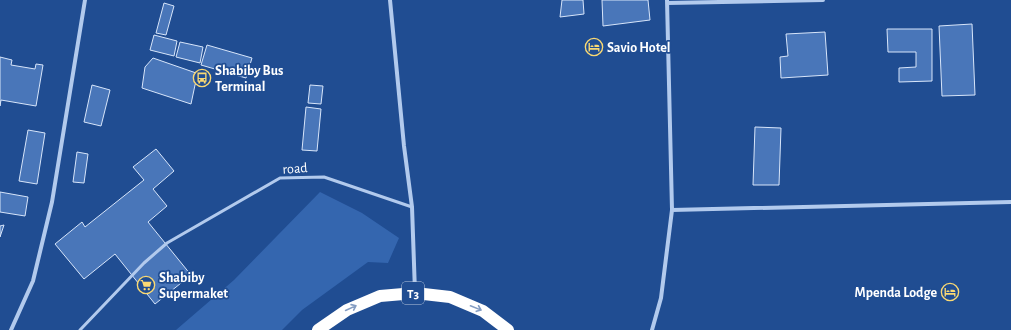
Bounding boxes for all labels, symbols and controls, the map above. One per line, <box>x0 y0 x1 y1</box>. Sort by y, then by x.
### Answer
hotel icon: Savio Hotel <box>584 37 604 57</box>
place label: Savio Hotel <box>607 41 671 55</box>
place label: Shabiby Bus Terminal <box>215 64 283 94</box>
bus stop icon: Shabiby Bus Terminal <box>192 68 212 88</box>
street label: road <box>282 161 308 177</box>
place label: Shabiby Supermaket <box>159 271 228 301</box>
supermarket icon: Shabiby Supermaket <box>136 275 156 295</box>
road number: T3 <box>402 282 424 304</box>
hotel icon: Mpenda Lodge <box>940 282 960 302</box>
place label: Mpenda Lodge <box>855 286 937 300</box>
one-way arrow <box>344 304 356 311</box>
one-way arrow <box>469 304 481 312</box>

